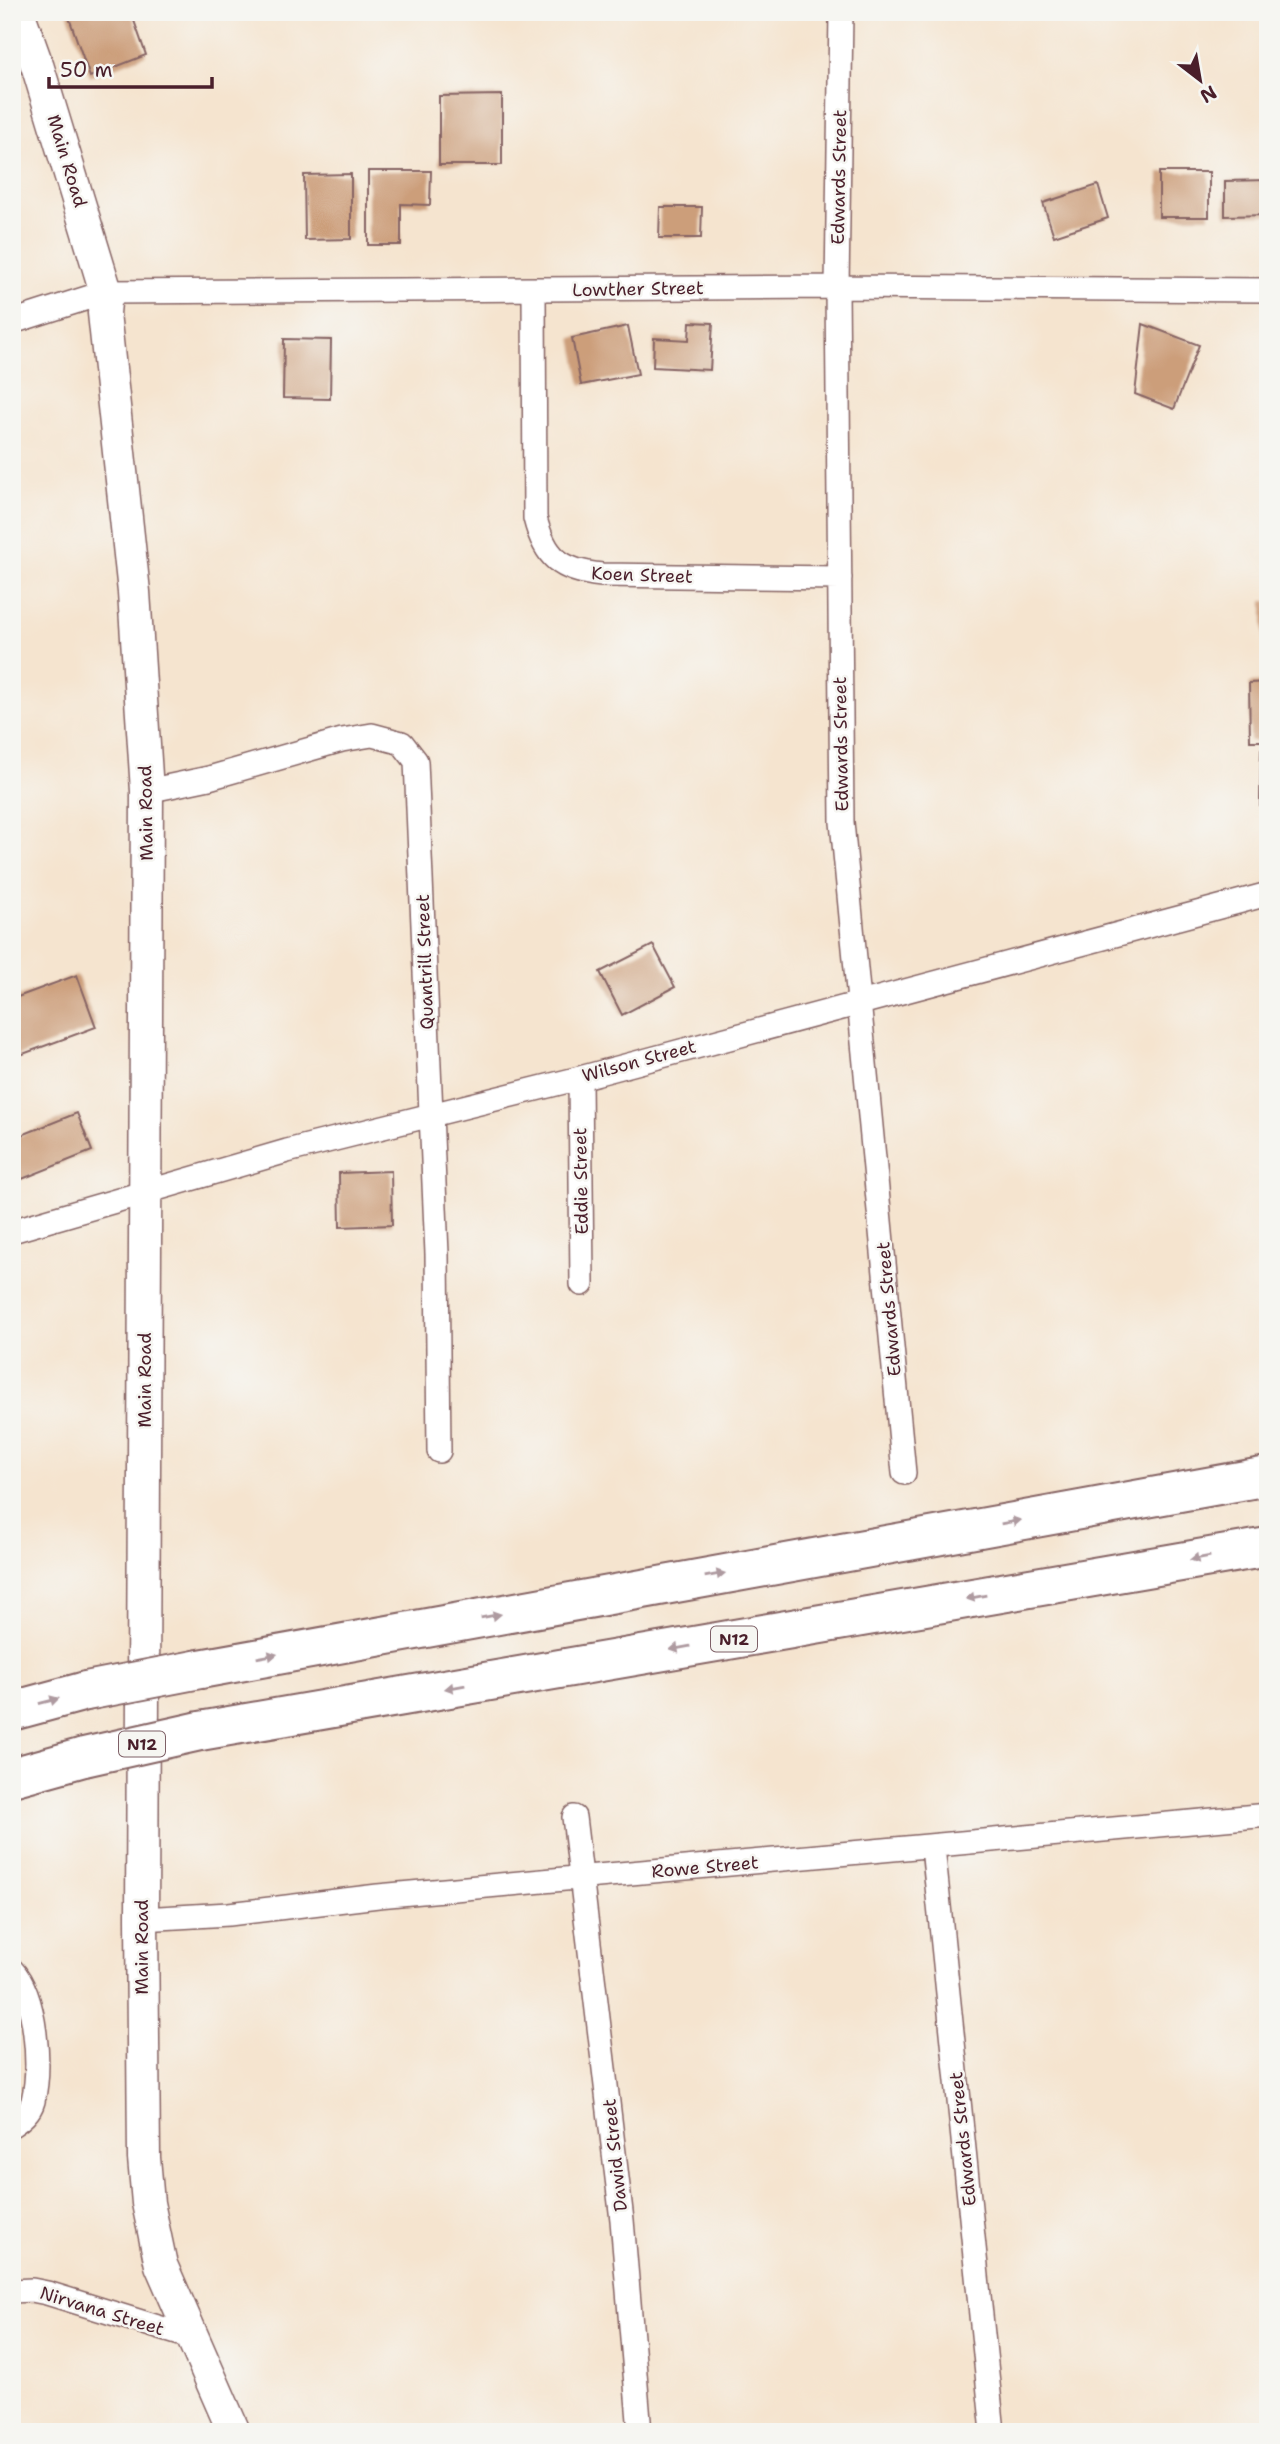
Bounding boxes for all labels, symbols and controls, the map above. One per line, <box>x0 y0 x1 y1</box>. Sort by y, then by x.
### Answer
scale bar <box>49 46 212 90</box>
north arrow <box>1164 46 1234 116</box>
text: 50 m <box>60 56 113 84</box>
text: N <box>1196 80 1221 109</box>
street label: Edwards Street <box>826 109 852 245</box>
street label: Main Road <box>42 112 92 210</box>
street label: Lowther Street <box>572 276 704 302</box>
street label: Koen Street <box>591 561 693 589</box>
street label: Edwards Street <box>828 676 854 812</box>
street label: Main Road <box>133 765 159 861</box>
street label: Quantrill Street <box>411 894 439 1030</box>
street label: Wilson Street <box>579 1034 699 1088</box>
street label: Eddie Street <box>568 1127 594 1235</box>
street label: Edwards Street <box>871 1240 907 1377</box>
street label: Main Road <box>133 1332 157 1428</box>
one-way arrow <box>1000 1516 1022 1527</box>
one-way arrow <box>1189 1553 1211 1564</box>
one-way arrow <box>704 1570 726 1581</box>
one-way arrow <box>965 1592 987 1603</box>
one-way arrow <box>480 1610 502 1621</box>
road number: N12 <box>711 1626 757 1652</box>
one-way arrow <box>669 1643 691 1654</box>
one-way arrow <box>256 1651 278 1662</box>
one-way arrow <box>444 1682 466 1693</box>
one-way arrow <box>38 1695 60 1706</box>
road number: N12 <box>119 1732 165 1756</box>
street label: Rowe Street <box>650 1850 760 1884</box>
street label: Main Road <box>130 1899 154 1995</box>
street label: Edwards Street <box>944 2070 982 2207</box>
street label: Dawid Street <box>597 2097 633 2213</box>
street label: Nirvana Street <box>37 2281 167 2341</box>

